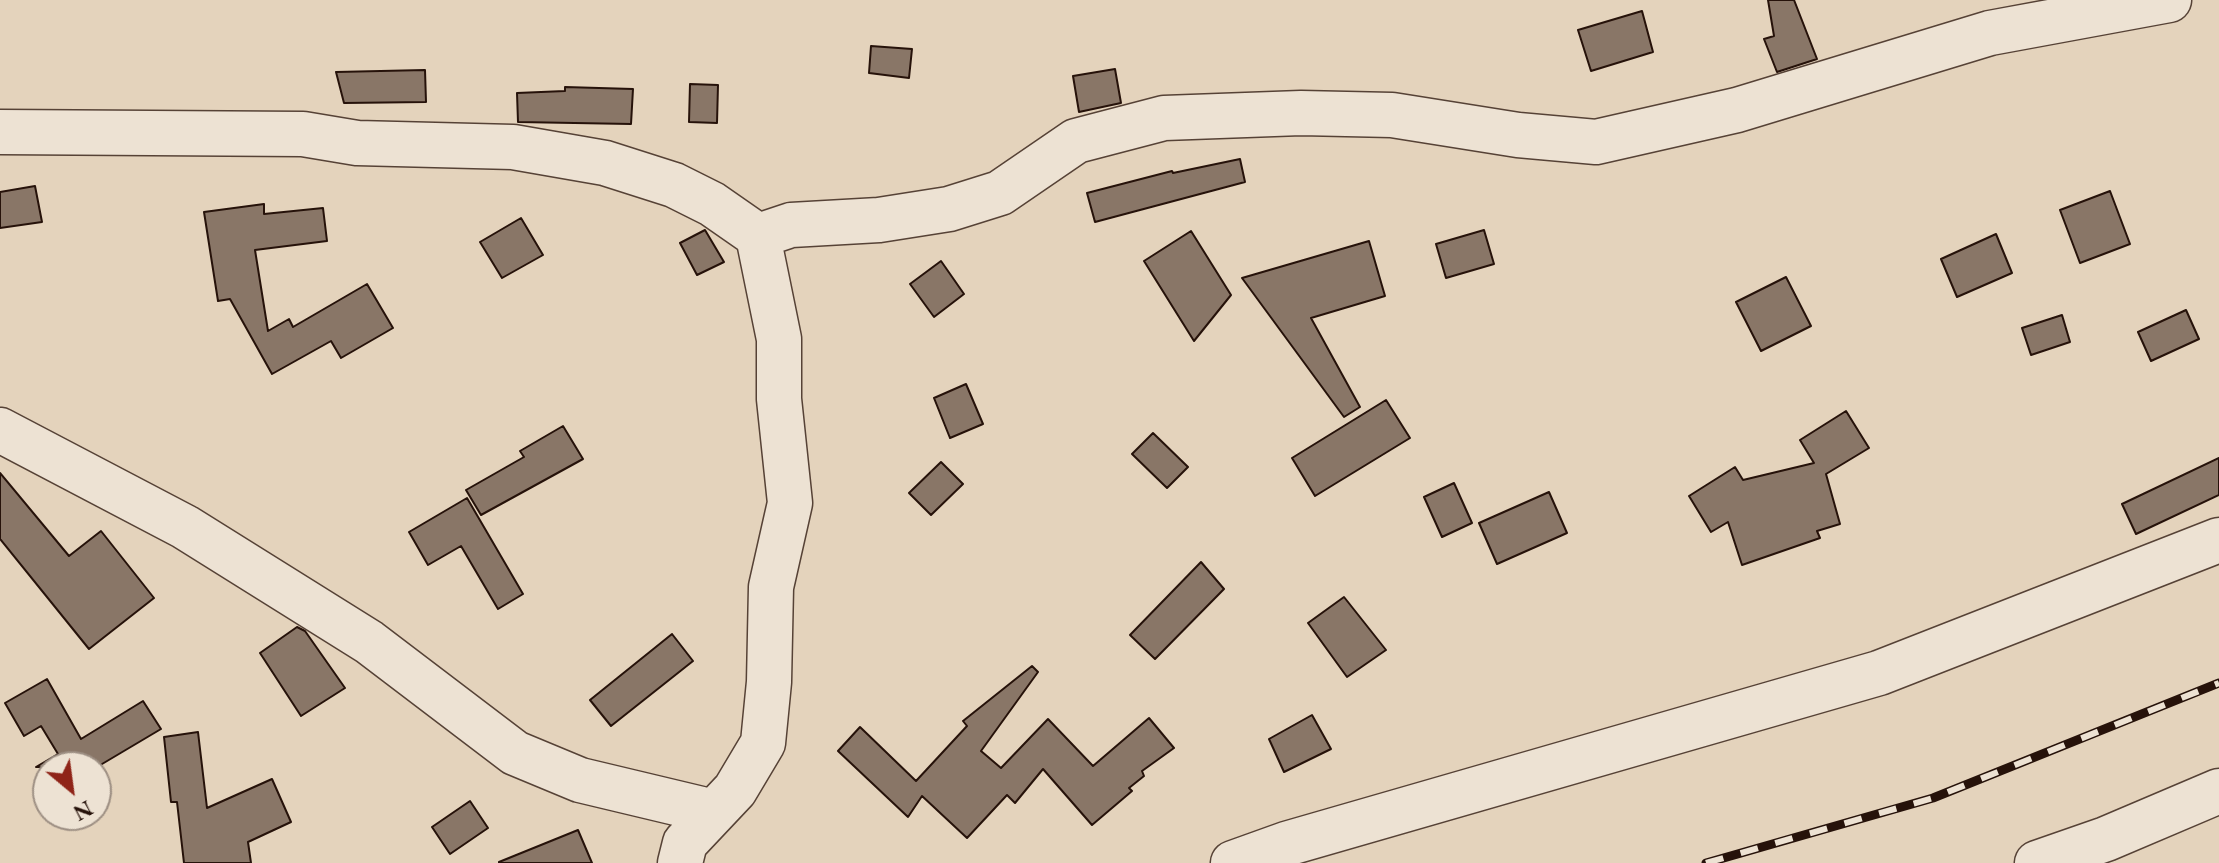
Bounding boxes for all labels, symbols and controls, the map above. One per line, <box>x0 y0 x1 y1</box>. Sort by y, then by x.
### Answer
north arrow <box>32 751 112 831</box>
text: N <box>68 794 98 828</box>

